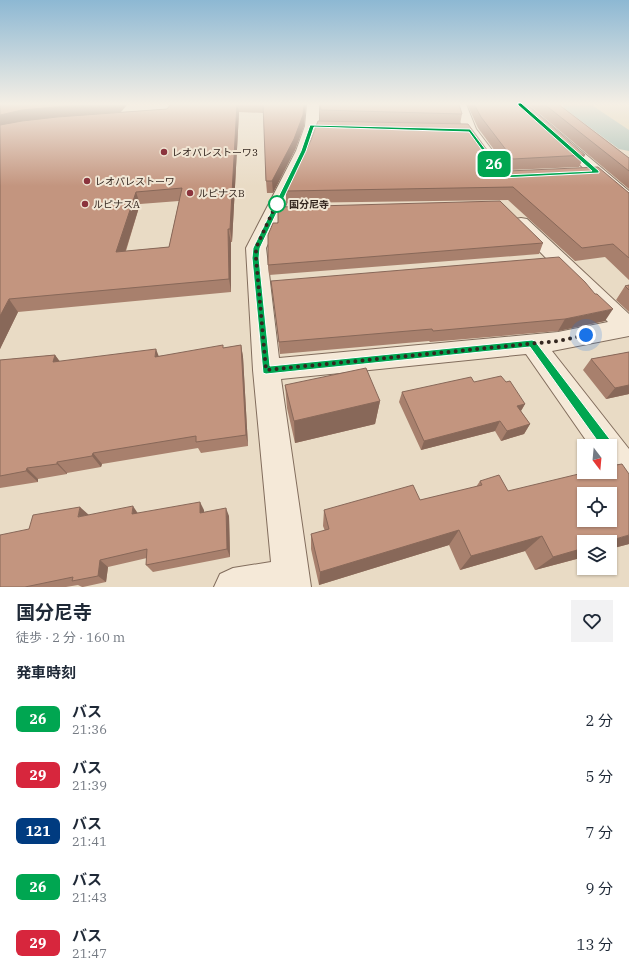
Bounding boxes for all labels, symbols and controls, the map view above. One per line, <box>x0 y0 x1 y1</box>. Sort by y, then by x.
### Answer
place label: レオパレストーワ3 <box>172 146 258 159</box>
marker: レオパレストーワ3 <box>159 147 169 157</box>
line badge: 26 <box>476 151 512 177</box>
text: 26 <box>486 155 502 173</box>
place label: レオパレストーワ <box>95 175 175 188</box>
marker: レオパレストーワ <box>82 176 92 186</box>
place label: ルピナスB <box>198 187 245 200</box>
marker: ルピナスB <box>185 188 195 198</box>
marker: 国分尼寺 <box>268 195 286 213</box>
place label: ルピナスA <box>93 198 140 211</box>
place label: 国分尼寺 <box>289 198 329 211</box>
marker: ルピナスA <box>80 199 90 209</box>
your location <box>576 325 596 345</box>
north arrow <box>577 439 617 479</box>
map controls <box>577 439 617 575</box>
button: locate <box>577 487 617 527</box>
button: layers <box>577 535 617 575</box>
text: 国分尼寺 <box>16 600 92 624</box>
button: heart <box>571 600 613 642</box>
text: 徒歩 · 2 分 · 160 m <box>16 629 125 646</box>
text: 発車時刻 <box>16 663 76 682</box>
text: バス <box>72 702 102 721</box>
text: 26 <box>30 710 46 728</box>
text: 2 分 <box>586 711 613 730</box>
text: 21:36 <box>72 721 107 738</box>
text: バス <box>72 758 102 777</box>
text: 29 <box>30 766 46 784</box>
text: 5 分 <box>586 767 613 786</box>
text: 21:39 <box>72 777 107 794</box>
text: バス <box>72 814 102 833</box>
text: 121 <box>25 822 51 840</box>
text: 7 分 <box>586 823 613 842</box>
text: 21:41 <box>72 833 107 850</box>
text: バス <box>72 870 102 889</box>
text: 26 <box>30 878 46 896</box>
text: 9 分 <box>586 879 613 898</box>
text: 21:43 <box>72 889 107 906</box>
text: バス <box>72 926 102 945</box>
text: 29 <box>30 934 46 952</box>
text: 13 分 <box>577 935 613 954</box>
text: 21:47 <box>72 945 107 962</box>

